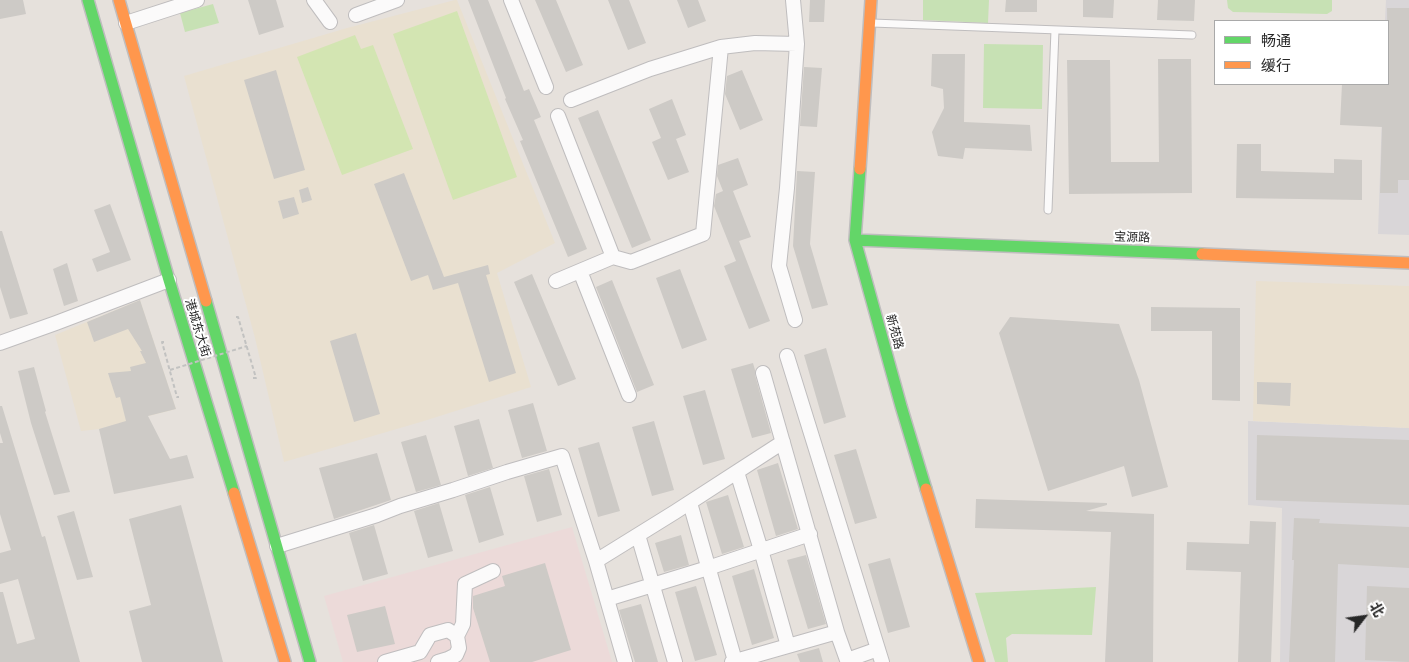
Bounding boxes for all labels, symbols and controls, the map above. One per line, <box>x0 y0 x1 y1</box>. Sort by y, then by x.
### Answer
legend <box>1214 20 1389 85</box>
text: 畅通 <box>1261 31 1291 51</box>
text: 缓行 <box>1261 56 1291 76</box>
street label: 宝源路 <box>1114 230 1150 246</box>
street label: 港城东大街 <box>181 297 213 359</box>
street label: 新苑路 <box>882 313 906 351</box>
north arrow <box>1339 592 1389 642</box>
text: 北 <box>1366 599 1388 620</box>

